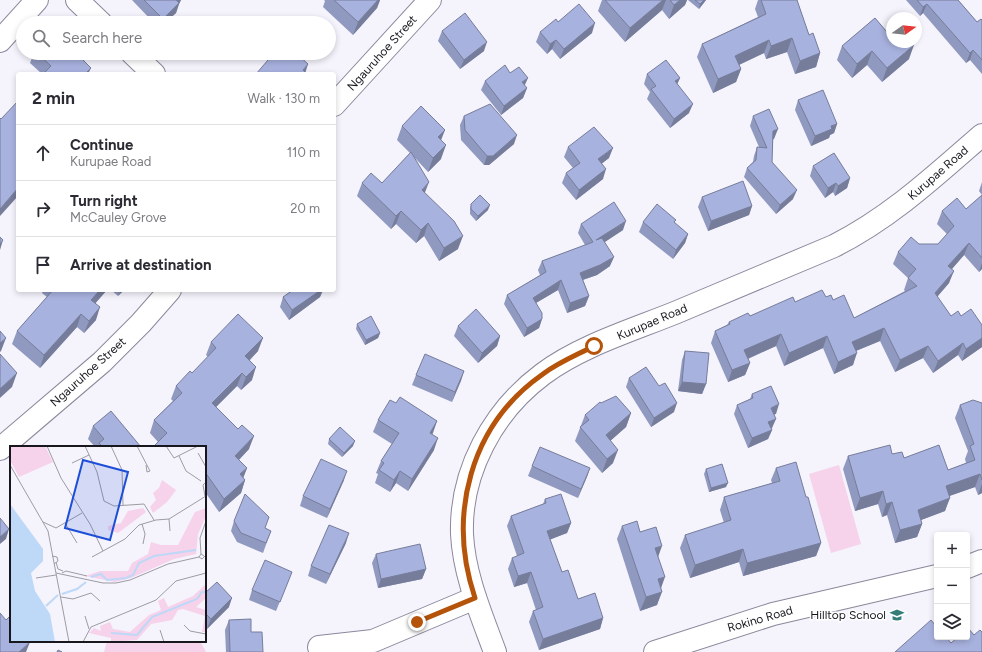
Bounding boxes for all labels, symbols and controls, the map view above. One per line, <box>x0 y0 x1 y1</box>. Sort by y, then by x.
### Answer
street label: Ngauruhoe Street <box>344 12 420 94</box>
north arrow <box>886 12 922 48</box>
search box <box>16 16 336 60</box>
icon: search <box>30 27 52 49</box>
text: Search here <box>62 29 142 47</box>
text: 2 min <box>32 88 75 108</box>
text: Walk · 130 m <box>247 91 320 106</box>
text: Continue <box>70 136 133 154</box>
icon: ahead <box>32 142 54 164</box>
street label: Kurupae Road <box>905 143 971 203</box>
text: 110 m <box>287 145 320 160</box>
text: Kurupae Road <box>70 154 151 169</box>
text: Turn right <box>70 192 138 210</box>
icon: right <box>32 198 54 220</box>
text: 20 m <box>290 201 320 216</box>
text: McCauley Grove <box>70 210 166 225</box>
icon: arrive <box>32 254 54 276</box>
text: Arrive at destination <box>70 256 211 274</box>
street label: Kurupae Road <box>615 301 689 343</box>
street label: Ngauruhoe Street <box>47 334 129 410</box>
route start <box>585 337 603 355</box>
inset map <box>10 446 206 642</box>
map controls <box>934 532 970 640</box>
button: + <box>934 532 970 568</box>
button: − <box>934 568 970 604</box>
street label: Rokino Road <box>726 603 794 635</box>
button: layers <box>934 604 970 640</box>
school or university icon: Hilltop School <box>889 607 905 623</box>
place label: Hilltop School <box>810 608 886 622</box>
route end <box>408 613 426 631</box>

